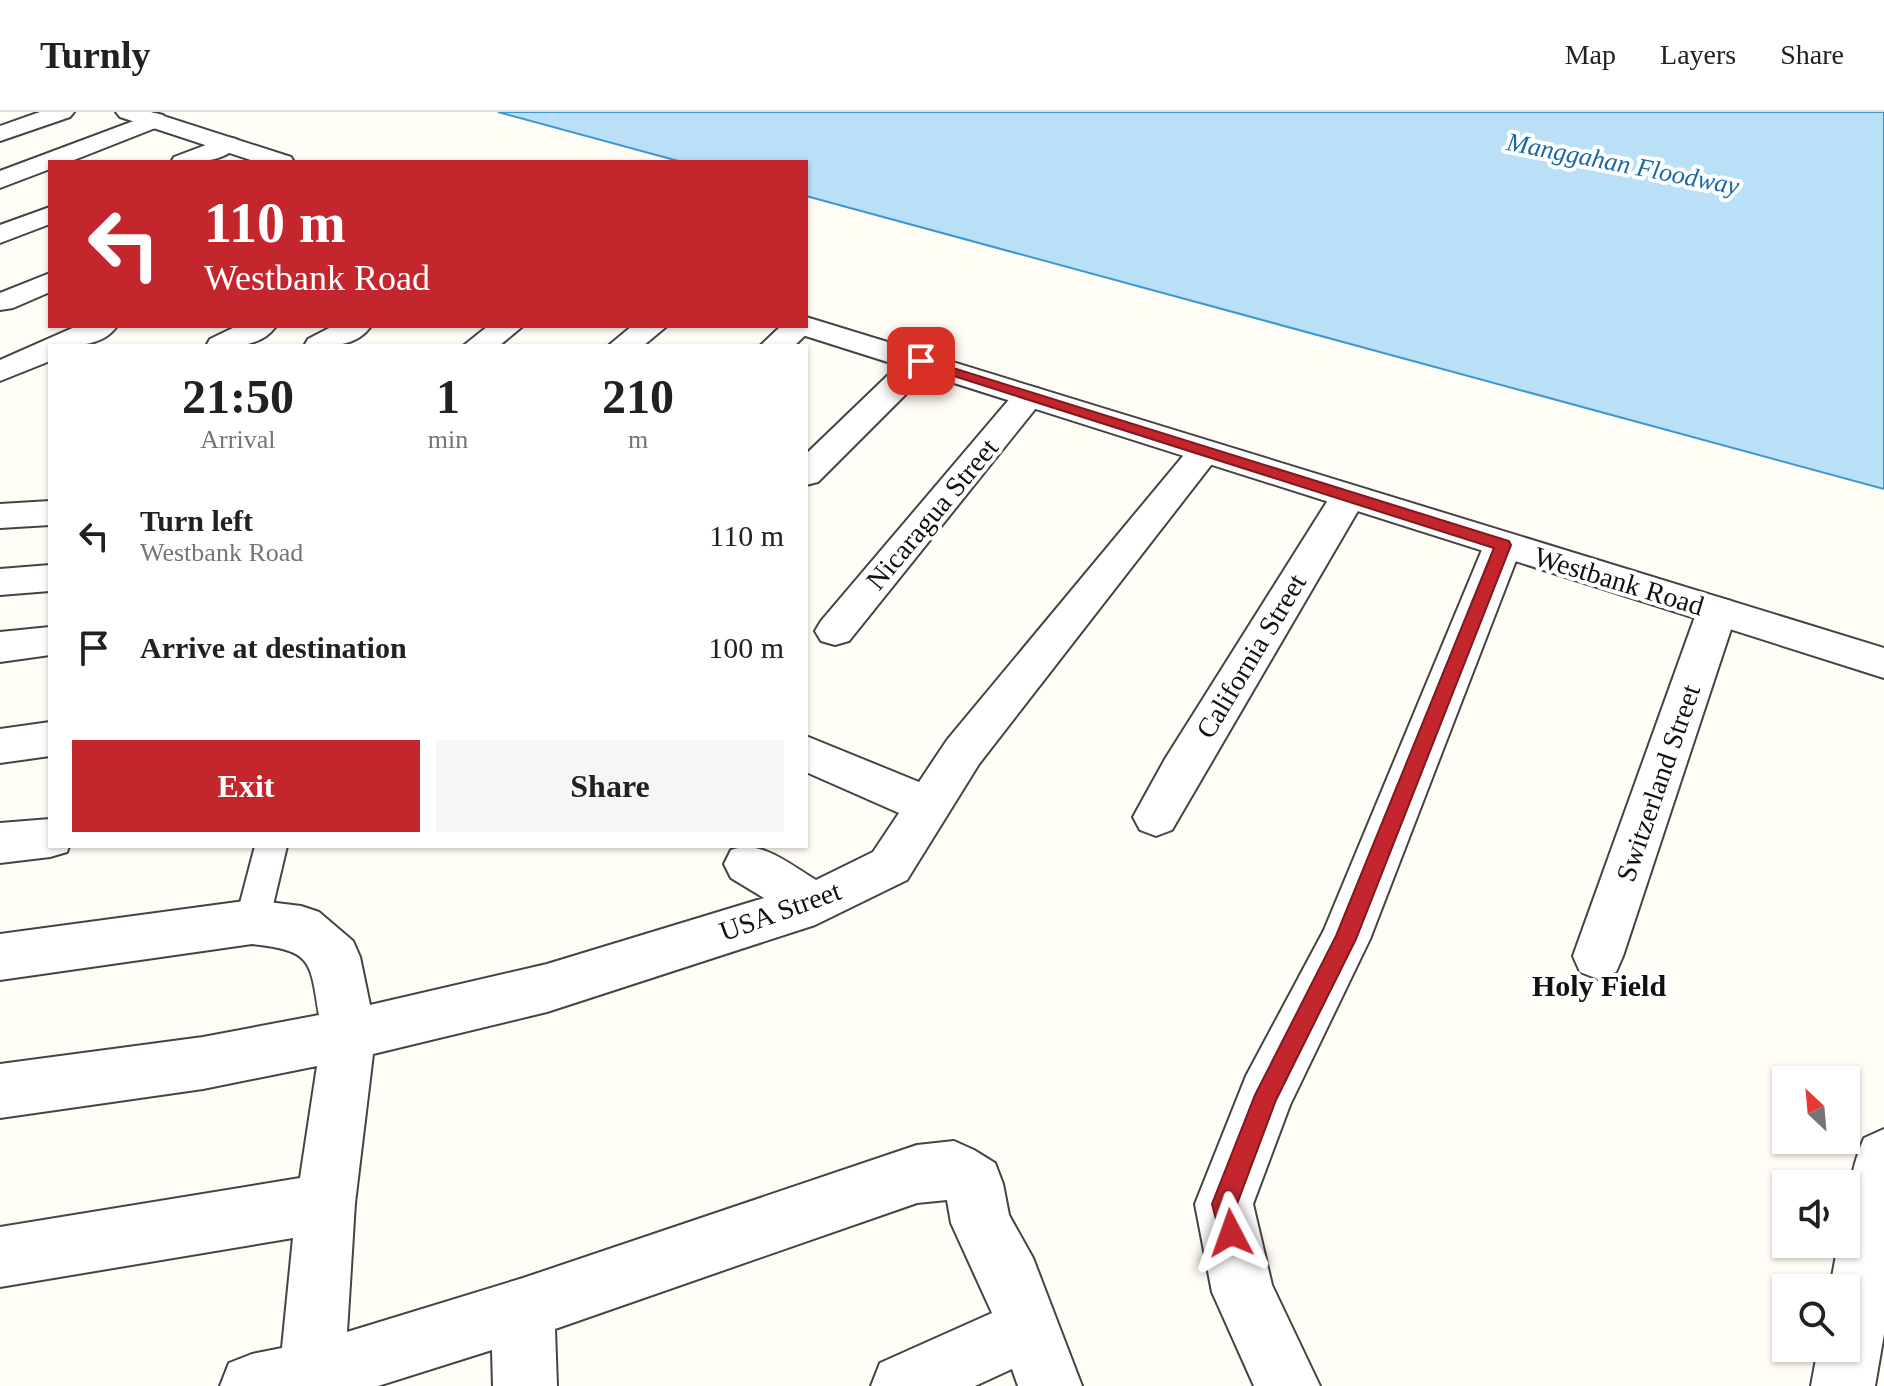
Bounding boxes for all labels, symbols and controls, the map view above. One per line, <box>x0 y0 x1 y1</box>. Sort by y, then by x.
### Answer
text: Turnly <box>40 34 151 76</box>
text: Map <box>1565 39 1616 70</box>
text: Layers <box>1660 39 1736 70</box>
text: Share <box>1780 39 1844 70</box>
water label: Manggahan Floodway <box>1503 127 1742 201</box>
icon: left <box>72 192 176 296</box>
text: 110 m <box>204 192 346 254</box>
text: Westbank Road <box>204 258 430 298</box>
pin <box>887 327 955 395</box>
icon: arrive <box>899 339 943 383</box>
text: 21:50 <box>182 370 294 423</box>
text: 1 <box>436 370 460 423</box>
text: 210 <box>602 370 674 423</box>
text: Arrival <box>200 425 275 454</box>
text: min <box>428 425 468 454</box>
text: m <box>628 425 648 454</box>
street label: Nicaragua Street <box>860 432 1004 596</box>
text: Turn left <box>140 504 253 537</box>
icon: left <box>72 514 116 558</box>
text: 110 m <box>709 519 784 552</box>
text: Westbank Road <box>140 538 303 567</box>
street label: Westbank Road <box>1530 540 1708 622</box>
street label: California Street <box>1190 568 1312 744</box>
icon: arrive <box>72 626 116 670</box>
text: Arrive at destination <box>140 631 407 664</box>
text: 100 m <box>708 631 784 664</box>
street label: Switzerland Street <box>1610 680 1706 885</box>
button: Exit <box>72 740 420 832</box>
button: Share <box>436 740 784 832</box>
street label: USA Street <box>715 875 845 947</box>
district label: Holy Field <box>1532 969 1666 1002</box>
north arrow <box>1772 1066 1860 1154</box>
map controls <box>1772 1066 1860 1362</box>
button: sound <box>1772 1170 1860 1258</box>
position arrow <box>1189 1191 1273 1275</box>
button: search <box>1772 1274 1860 1362</box>

